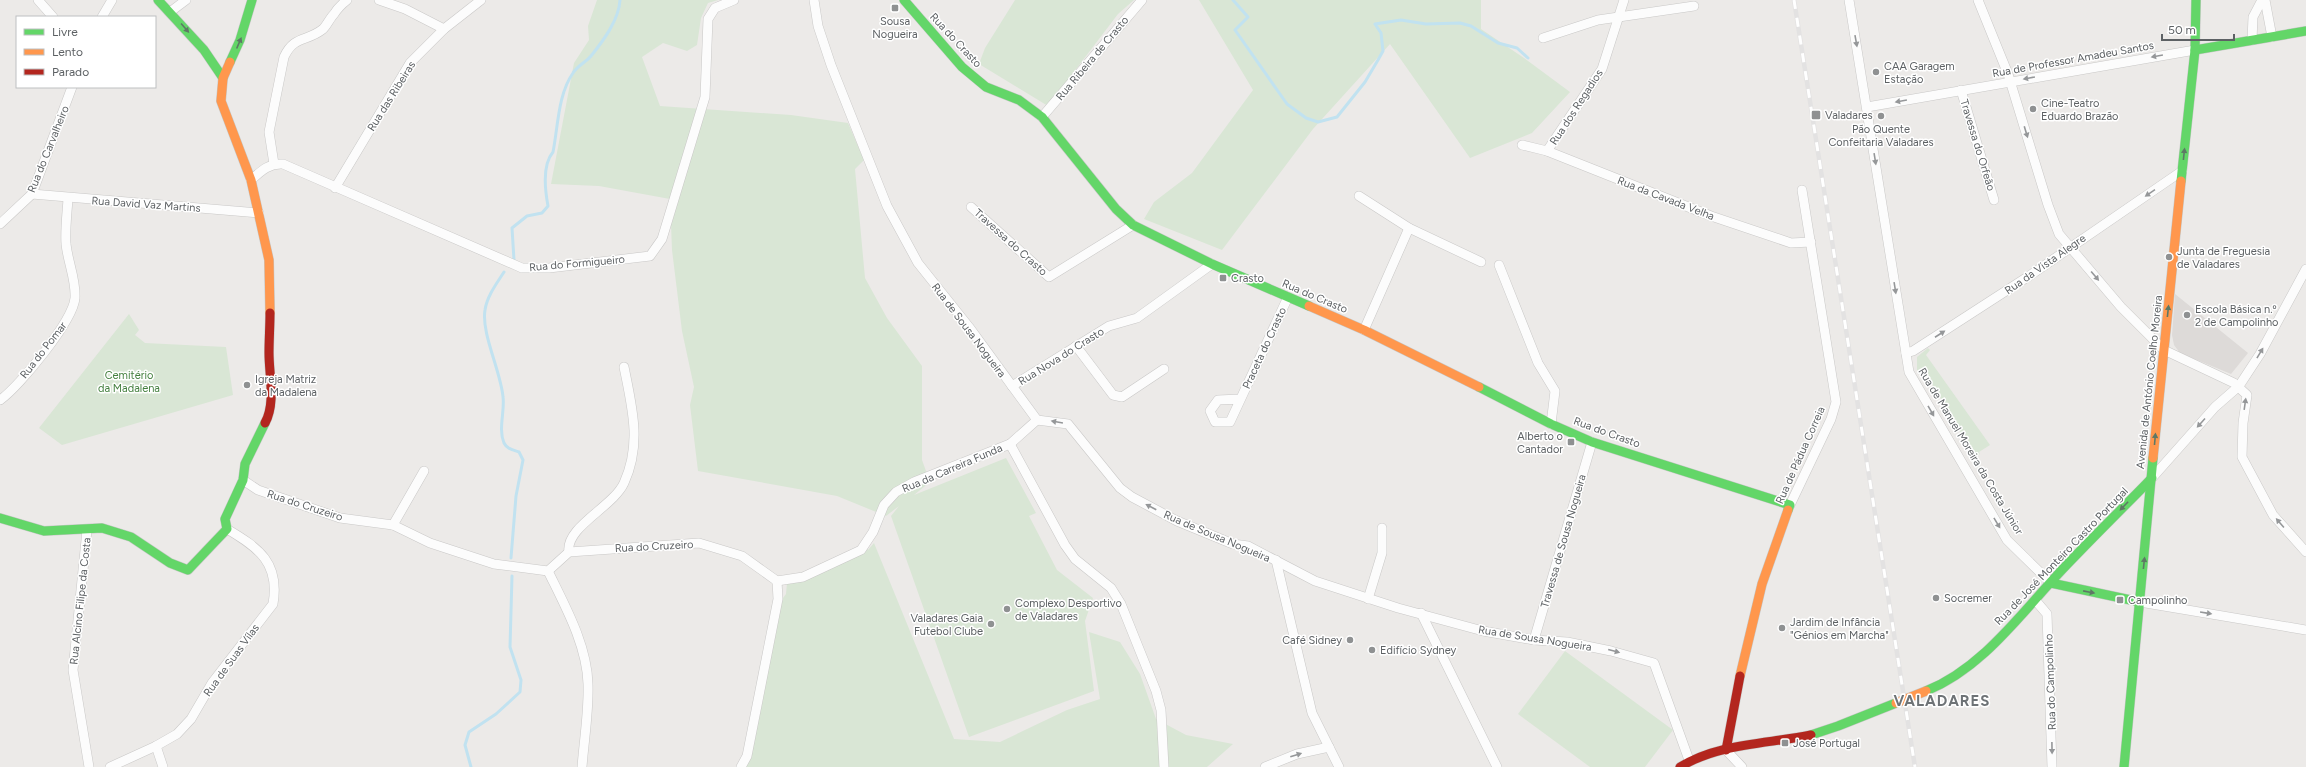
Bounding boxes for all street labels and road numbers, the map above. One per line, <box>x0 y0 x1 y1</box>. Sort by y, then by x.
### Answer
street label: Rua do Crasto <box>927 10 984 70</box>
street label: Rua Ribeira de Crasto <box>1053 14 1131 103</box>
street label: Rua de Professor Amadeu Santos <box>1991 39 2155 80</box>
street label: Rua das Ribeiras <box>365 59 418 134</box>
street label: Rua dos Regadios <box>1547 67 1606 147</box>
street label: Travessa do Orfeão <box>1957 98 1998 192</box>
street label: Rua do Carvalheiro <box>25 104 72 195</box>
street label: Rua da Cavada Velha <box>1615 174 1716 223</box>
street label: Rua David Vaz Martins <box>91 194 201 215</box>
street label: Travessa do Crasto <box>972 206 1050 278</box>
street label: Rua da Vista Alegre <box>2002 232 2088 297</box>
street label: Rua do Formigueiro <box>529 253 625 274</box>
street label: Rua do Crasto <box>1280 277 1349 316</box>
street label: Rua de Sousa Nogueira <box>929 281 1008 380</box>
street label: Avenida de António Coelho Moreira <box>2134 294 2165 470</box>
street label: Praceta do Crasto <box>1240 305 1289 391</box>
street label: Rua do Pomar <box>17 319 70 381</box>
street label: Rua Nova do Crasto <box>1016 325 1106 388</box>
street label: Rua de Manuel Moreira da Costa Júnior <box>1916 366 2026 537</box>
street label: Rua de Pádua Correia <box>1773 404 1828 506</box>
street label: Rua do Crasto <box>1572 414 1642 451</box>
street label: Rua da Carreira Funda <box>900 441 1004 496</box>
street label: Travessa de Sousa Nogueira <box>1538 473 1589 609</box>
street label: Rua de José Monteiro Castro Portugal <box>1992 485 2131 628</box>
street label: Rua do Cruzeiro <box>265 487 344 524</box>
street label: Rua de Sousa Nogueira <box>1162 508 1272 565</box>
street label: Rua Alcino Filipe da Costa <box>67 537 94 665</box>
street label: Rua do Cruzeiro <box>614 538 694 555</box>
street label: Rua de Suas Vílas <box>201 622 262 699</box>
street label: Rua de Sousa Nogueira <box>1477 623 1593 654</box>
street label: Rua do Campolinho <box>2042 634 2059 730</box>

